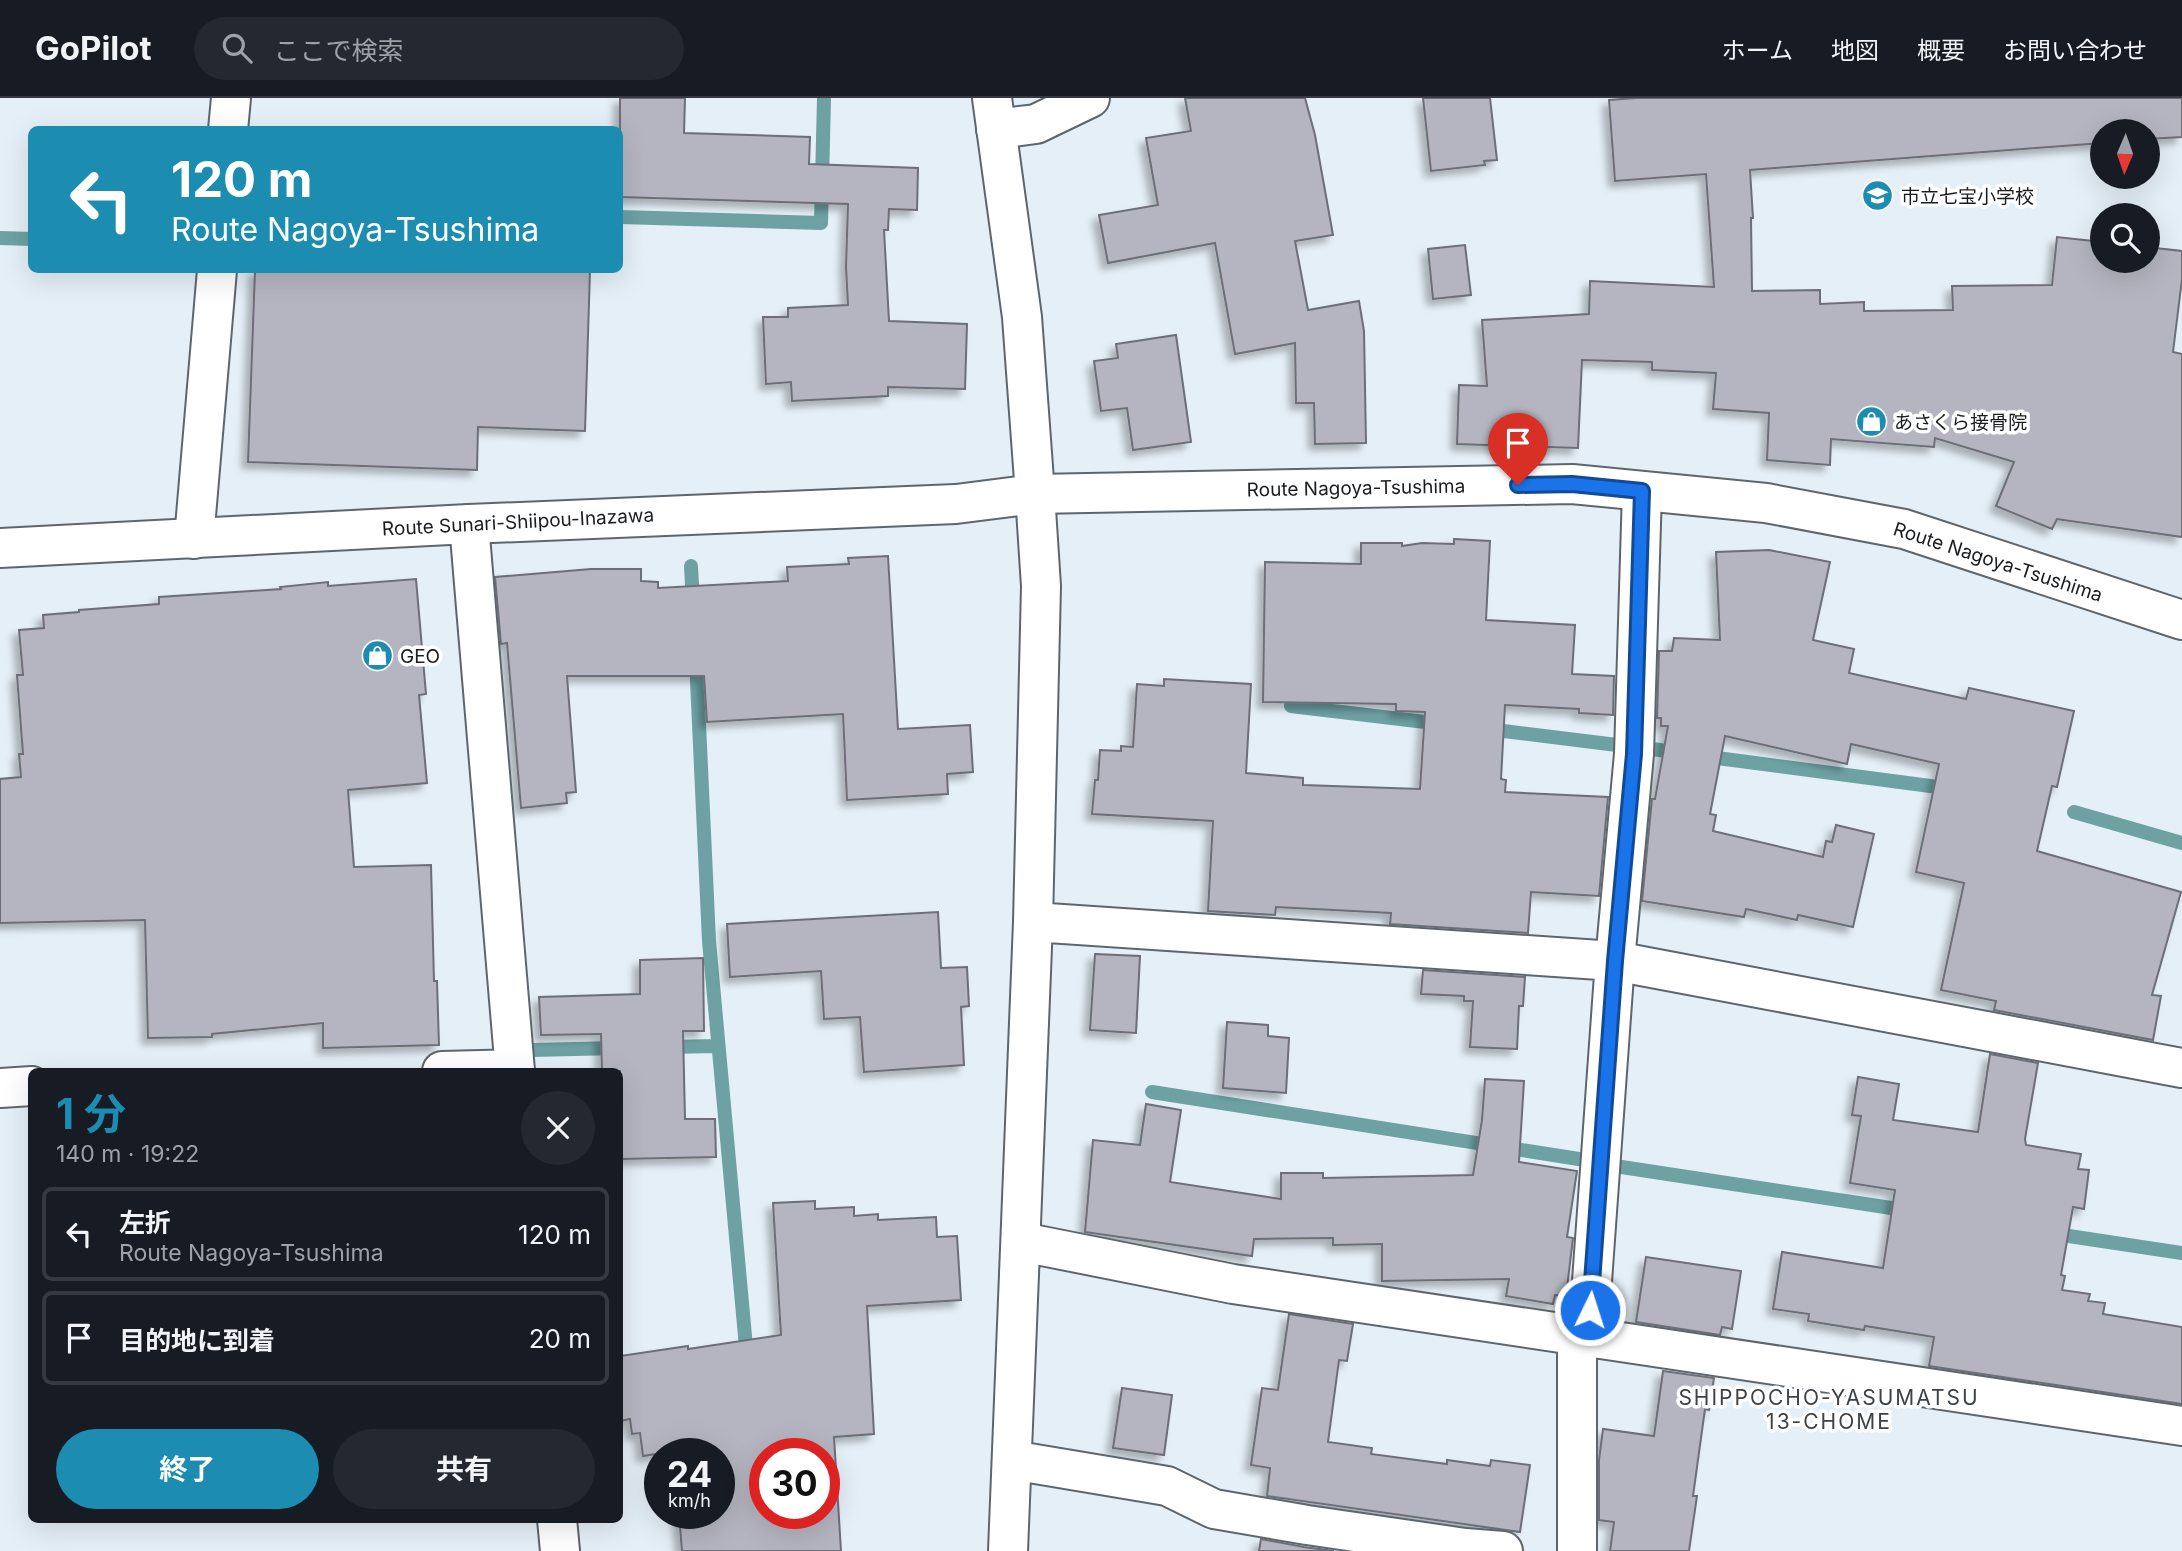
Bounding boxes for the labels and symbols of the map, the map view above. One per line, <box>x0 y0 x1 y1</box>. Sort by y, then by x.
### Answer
north arrow <box>2090 119 2160 189</box>
school or university icon: 市立七宝小学校 <box>1861 179 1895 213</box>
place label: 市立七宝小学校 <box>1901 185 2034 208</box>
shop icon: あさくら接骨院 <box>1854 405 1888 439</box>
place label: あさくら接骨院 <box>1894 411 2027 434</box>
pin <box>1488 413 1548 485</box>
street label: Route Nagoya-Tsushima <box>1247 475 1465 501</box>
street label: Route Sunari-Shiipou-Inazawa <box>381 503 655 541</box>
street label: Route Nagoya-Tsushima <box>1890 517 2106 607</box>
shop icon: GEO <box>360 639 394 673</box>
place label: GEO <box>400 645 440 668</box>
position arrow <box>1553 1273 1627 1347</box>
district label: SHIPPOCHO-YASUMATSU 13-CHOME <box>1678 1385 1980 1434</box>
speed limit sign: 30 <box>749 1438 840 1529</box>

